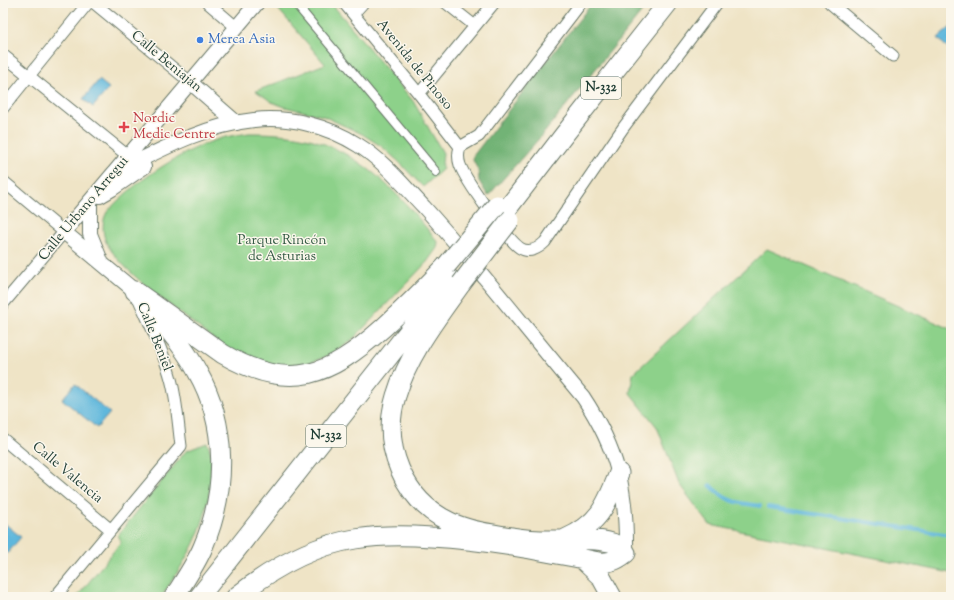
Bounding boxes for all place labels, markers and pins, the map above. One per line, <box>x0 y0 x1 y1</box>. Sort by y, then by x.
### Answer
place label: Merca Asia <box>208 30 276 50</box>
marker: Merca Asia <box>195 35 205 45</box>
place label: Nordic Medic Centre <box>133 109 215 145</box>
marker: Nordic Medic Centre <box>118 121 130 133</box>

